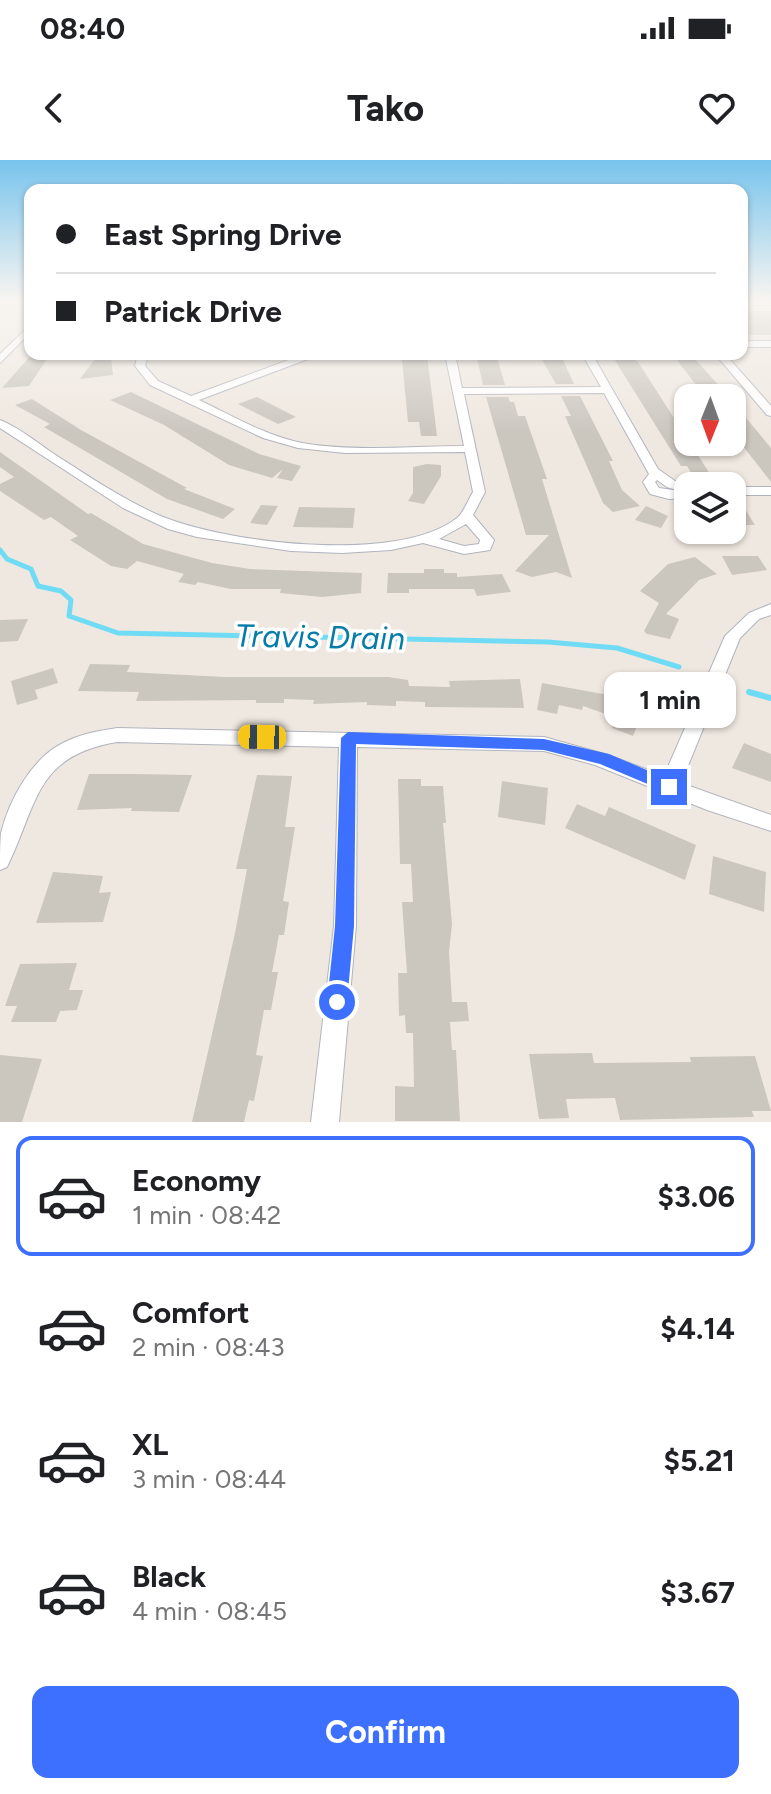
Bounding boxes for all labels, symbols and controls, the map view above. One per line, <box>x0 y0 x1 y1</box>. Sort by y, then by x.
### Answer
text: 08:40 <box>40 10 125 47</box>
icon: back <box>32 86 76 130</box>
icon: heart <box>695 86 739 130</box>
text: Tako <box>347 87 424 130</box>
text: East Spring Drive <box>104 216 342 253</box>
text: Patrick Drive <box>104 293 282 330</box>
north arrow <box>674 384 746 456</box>
map controls <box>674 384 746 544</box>
button: layers <box>674 472 746 544</box>
water label: Travis Drain <box>235 617 405 657</box>
callout: 1 min <box>603 671 735 727</box>
text: 1 min <box>639 684 701 716</box>
car <box>238 725 286 749</box>
route end <box>651 769 687 805</box>
route start <box>319 984 355 1020</box>
icon: car <box>36 1160 108 1232</box>
text: Economy <box>132 1162 261 1199</box>
text: $3.06 <box>657 1178 735 1215</box>
text: 1 min · 08:42 <box>132 1199 281 1231</box>
icon: car <box>36 1292 108 1364</box>
text: Comfort <box>132 1294 250 1331</box>
text: $4.14 <box>660 1310 735 1347</box>
text: 2 min · 08:43 <box>132 1331 285 1363</box>
icon: car <box>36 1424 108 1496</box>
text: XL <box>132 1426 168 1463</box>
text: $5.21 <box>663 1442 735 1479</box>
text: 3 min · 08:44 <box>132 1463 286 1495</box>
icon: car <box>36 1556 108 1628</box>
text: Black <box>132 1558 206 1595</box>
text: $3.67 <box>660 1574 735 1611</box>
text: 4 min · 08:45 <box>132 1595 287 1627</box>
button: Confirm <box>32 1686 739 1778</box>

